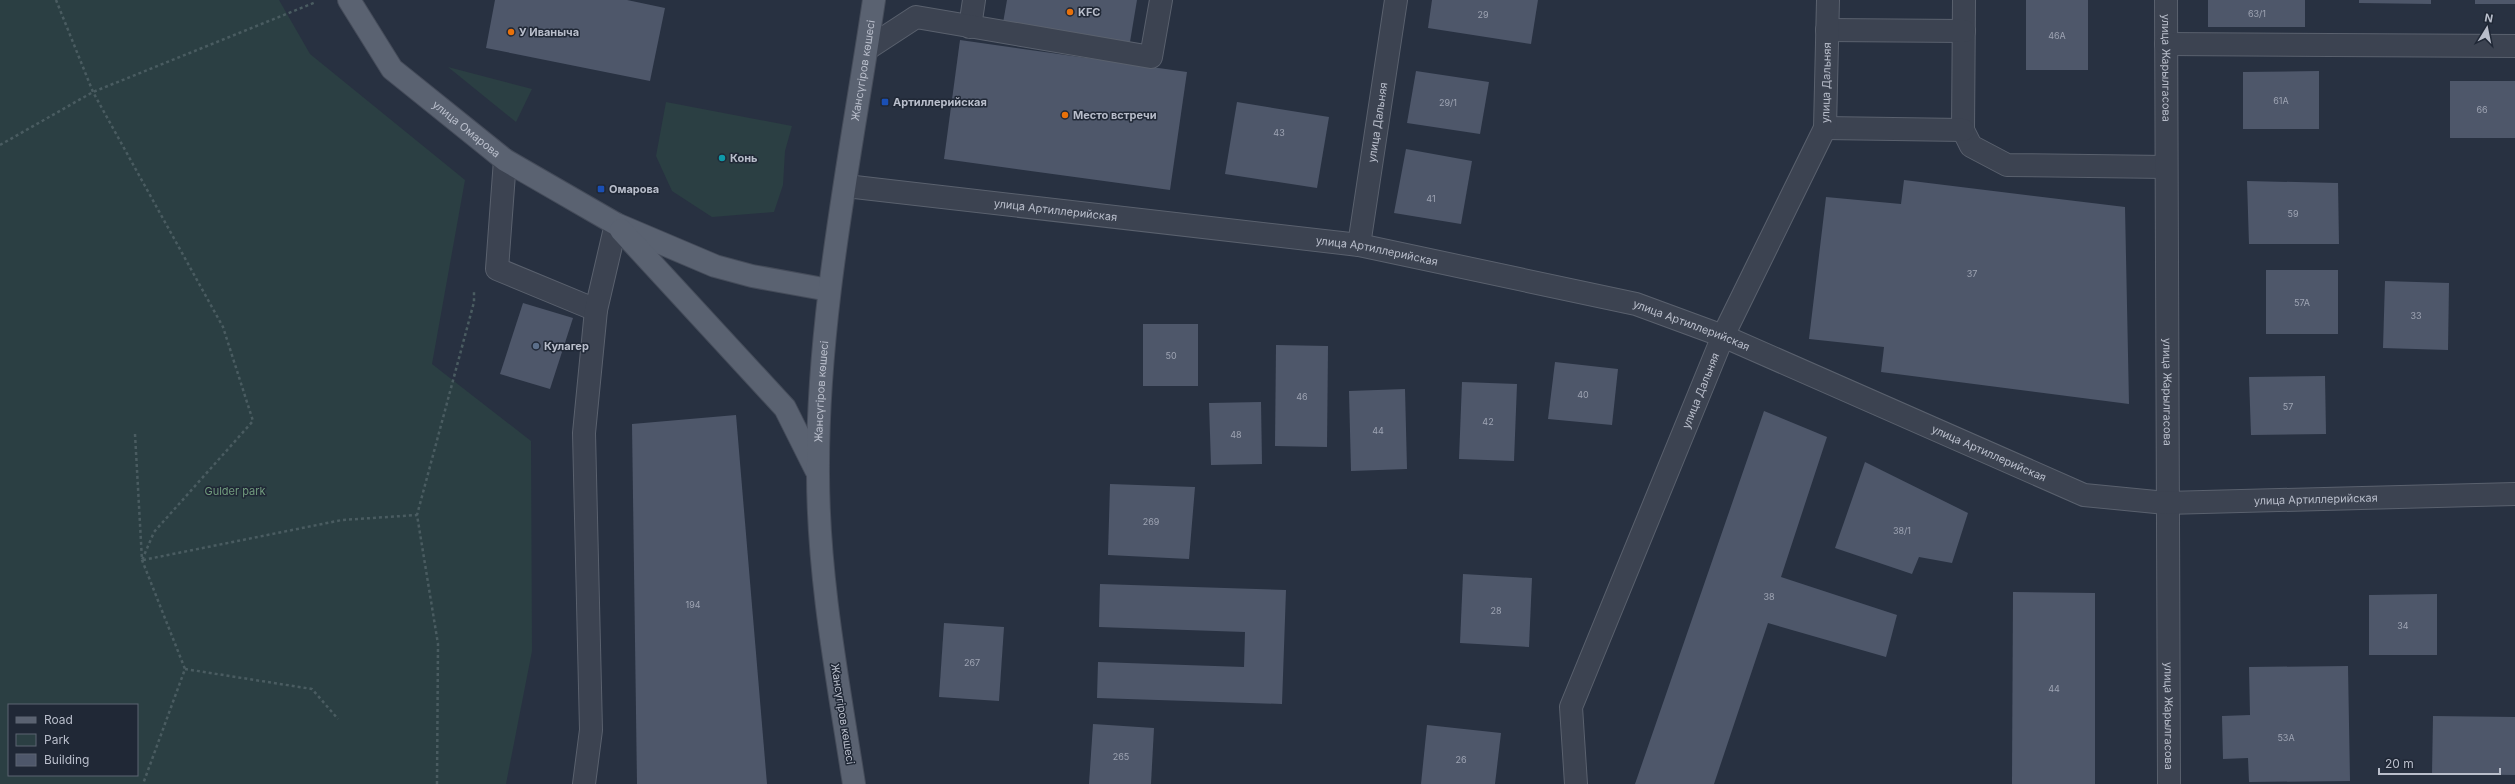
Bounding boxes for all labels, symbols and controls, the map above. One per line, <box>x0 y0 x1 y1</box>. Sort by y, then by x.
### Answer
place label: KFC <box>1078 5 1101 19</box>
marker: KFC <box>1065 7 1075 17</box>
house number: 63/1 <box>2248 8 2266 19</box>
north arrow <box>2467 8 2507 48</box>
house number: 29 <box>1477 9 1489 20</box>
text: N <box>2483 11 2494 26</box>
street label: улица Жарылгасова <box>2159 14 2173 122</box>
street label: Жансүгіров көшесі <box>848 19 878 122</box>
place label: У Иваныча <box>519 25 579 39</box>
marker: У Иваныча <box>506 27 516 37</box>
house number: 46А <box>2048 30 2066 41</box>
street label: улица Дальняя <box>1818 42 1834 123</box>
street label: улица Дальняя <box>1365 81 1390 163</box>
place label: Артиллерийская <box>893 95 987 109</box>
house number: 61А <box>2273 95 2289 106</box>
street label: улица Омарова <box>430 97 503 161</box>
marker: Артиллерийская <box>880 97 890 107</box>
house number: 29/1 <box>1439 97 1457 108</box>
house number: 66 <box>2476 104 2488 115</box>
place label: Место встречи <box>1073 108 1157 122</box>
marker: Место встречи <box>1060 110 1070 120</box>
house number: 43 <box>1273 127 1285 138</box>
place label: Конь <box>730 151 758 165</box>
marker: Конь <box>717 153 727 163</box>
place label: Омарова <box>609 182 659 196</box>
marker: Омарова <box>596 184 606 194</box>
house number: 41 <box>1426 193 1436 204</box>
street label: улица Артиллерийская <box>993 196 1118 224</box>
house number: 59 <box>2287 208 2299 219</box>
street label: улица Артиллерийская <box>1315 233 1439 269</box>
house number: 37 <box>1967 268 1977 279</box>
street label: улица Артиллерийская <box>1631 297 1752 354</box>
house number: 57А <box>2294 297 2310 308</box>
house number: 33 <box>2410 310 2422 321</box>
street label: улица Жарылгасова <box>2160 338 2175 446</box>
place label: Кулагер <box>544 339 589 353</box>
street label: Жансүгіров көшесі <box>811 340 831 443</box>
marker: Кулагер <box>531 341 541 351</box>
house number: 50 <box>1165 350 1177 361</box>
street label: улица Дальняя <box>1679 351 1722 431</box>
house number: 40 <box>1577 389 1589 400</box>
house number: 46 <box>1296 391 1308 402</box>
house number: 57 <box>2283 401 2293 412</box>
house number: 42 <box>1482 416 1494 427</box>
street label: улица Артиллерийская <box>1929 422 2049 485</box>
house number: 44 <box>1372 425 1384 436</box>
house number: 48 <box>1230 429 1242 440</box>
park label: Gulder park <box>204 484 266 498</box>
street label: улица Артиллерийская <box>2254 491 2378 508</box>
house number: 269 <box>1143 516 1160 527</box>
house number: 38/1 <box>1893 525 1911 536</box>
house number: 38 <box>1763 591 1775 602</box>
house number: 194 <box>685 599 701 610</box>
house number: 28 <box>1490 605 1502 616</box>
house number: 34 <box>2397 620 2409 631</box>
house number: 267 <box>964 657 980 668</box>
street label: улица Жарылгасова <box>2162 662 2176 770</box>
street label: Жансүгіров көшесі <box>828 663 858 765</box>
house number: 44 <box>2048 683 2060 694</box>
legend <box>8 704 138 776</box>
text: Road <box>44 712 73 727</box>
text: Park <box>44 732 70 747</box>
house number: 53А <box>2277 732 2295 743</box>
scale bar <box>2379 750 2500 776</box>
house number: 265 <box>1113 751 1129 762</box>
text: Building <box>44 752 89 767</box>
house number: 26 <box>1455 754 1467 765</box>
text: 20 m <box>2385 756 2414 771</box>

